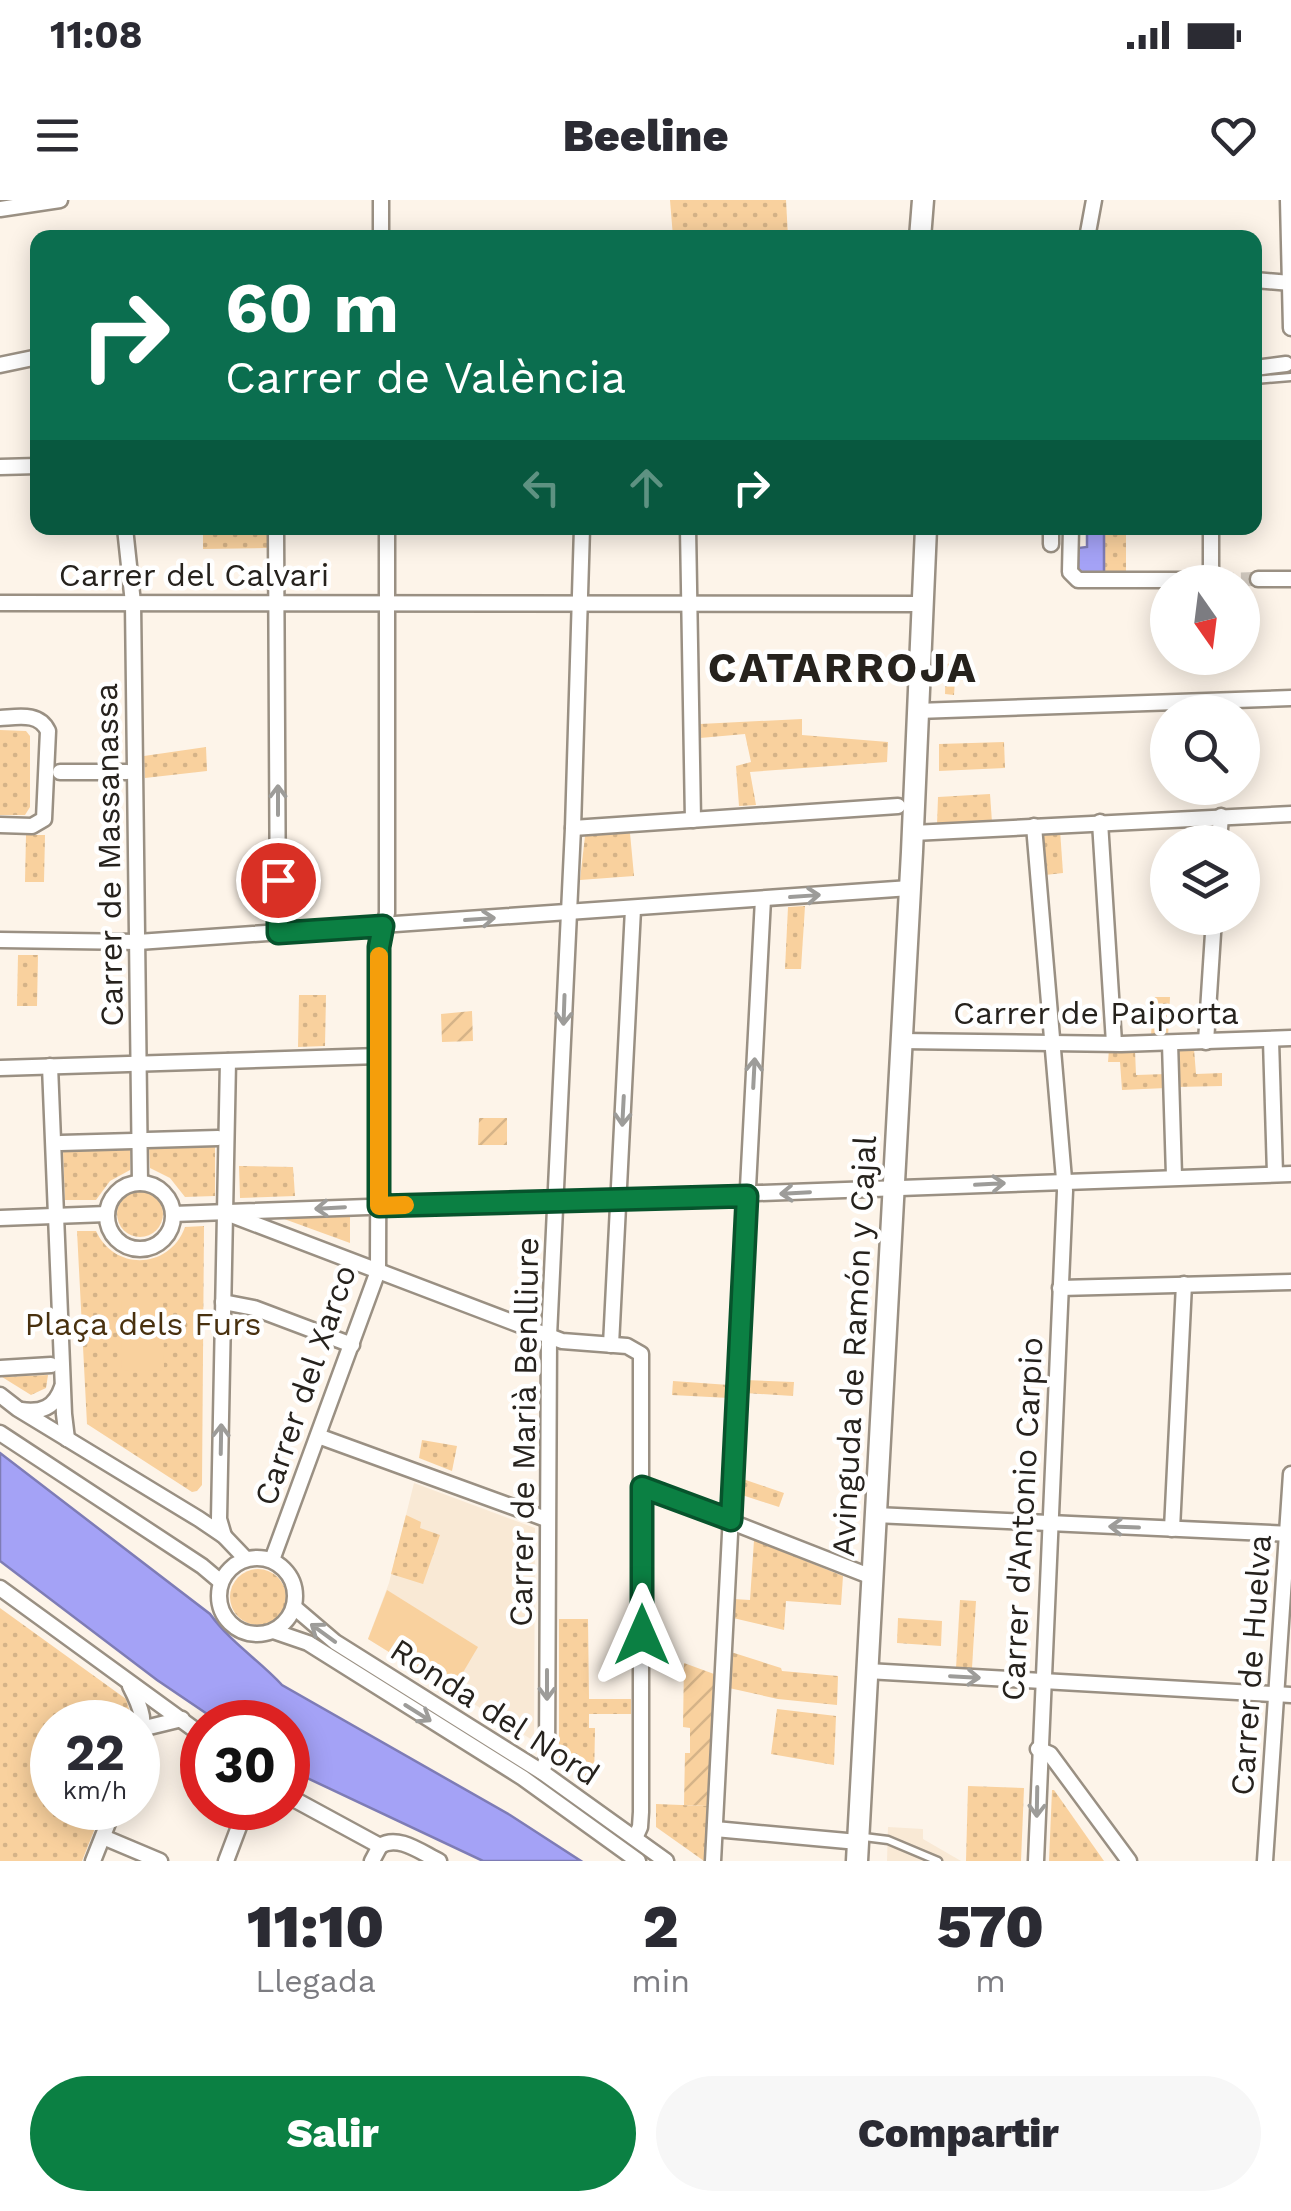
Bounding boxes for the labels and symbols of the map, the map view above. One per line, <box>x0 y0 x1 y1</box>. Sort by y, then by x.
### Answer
street label: Carrer del Calvari <box>59 556 329 594</box>
north arrow <box>1150 565 1260 675</box>
district label: CATARROJA <box>708 643 978 692</box>
street label: Carrer de Massanassa <box>87 683 131 1027</box>
one-way arrow <box>268 785 288 818</box>
pin <box>236 838 321 923</box>
one-way arrow <box>788 886 820 905</box>
one-way arrow <box>464 909 496 928</box>
one-way arrow <box>555 994 574 1026</box>
street label: Carrer de Paiporta <box>953 994 1239 1032</box>
one-way arrow <box>745 1057 764 1089</box>
one-way arrow <box>613 1094 632 1126</box>
street label: Avinguda de Ramón y Cajal <box>824 1134 884 1558</box>
one-way arrow <box>973 1174 1005 1193</box>
one-way arrow <box>780 1184 812 1203</box>
one-way arrow <box>315 1199 347 1218</box>
street label: Carrer de Marià Benlliure <box>502 1237 546 1627</box>
street label: Carrer del Xarco <box>246 1260 364 1510</box>
park label: Plaça dels Furs <box>25 1305 261 1343</box>
street label: Carrer d'Antonio Carpio <box>993 1336 1051 1702</box>
one-way arrow <box>211 1423 230 1455</box>
one-way arrow <box>1108 1517 1140 1536</box>
street label: Carrer de Huelva <box>1223 1533 1279 1797</box>
position arrow <box>590 1583 694 1687</box>
one-way arrow <box>310 1623 337 1644</box>
street label: Ronda del Nord <box>383 1630 607 1794</box>
one-way arrow <box>948 1667 980 1686</box>
one-way arrow <box>537 1668 556 1700</box>
speed limit sign: 30 <box>180 1700 310 1830</box>
one-way arrow <box>404 1702 432 1723</box>
one-way arrow <box>1028 1786 1046 1818</box>

